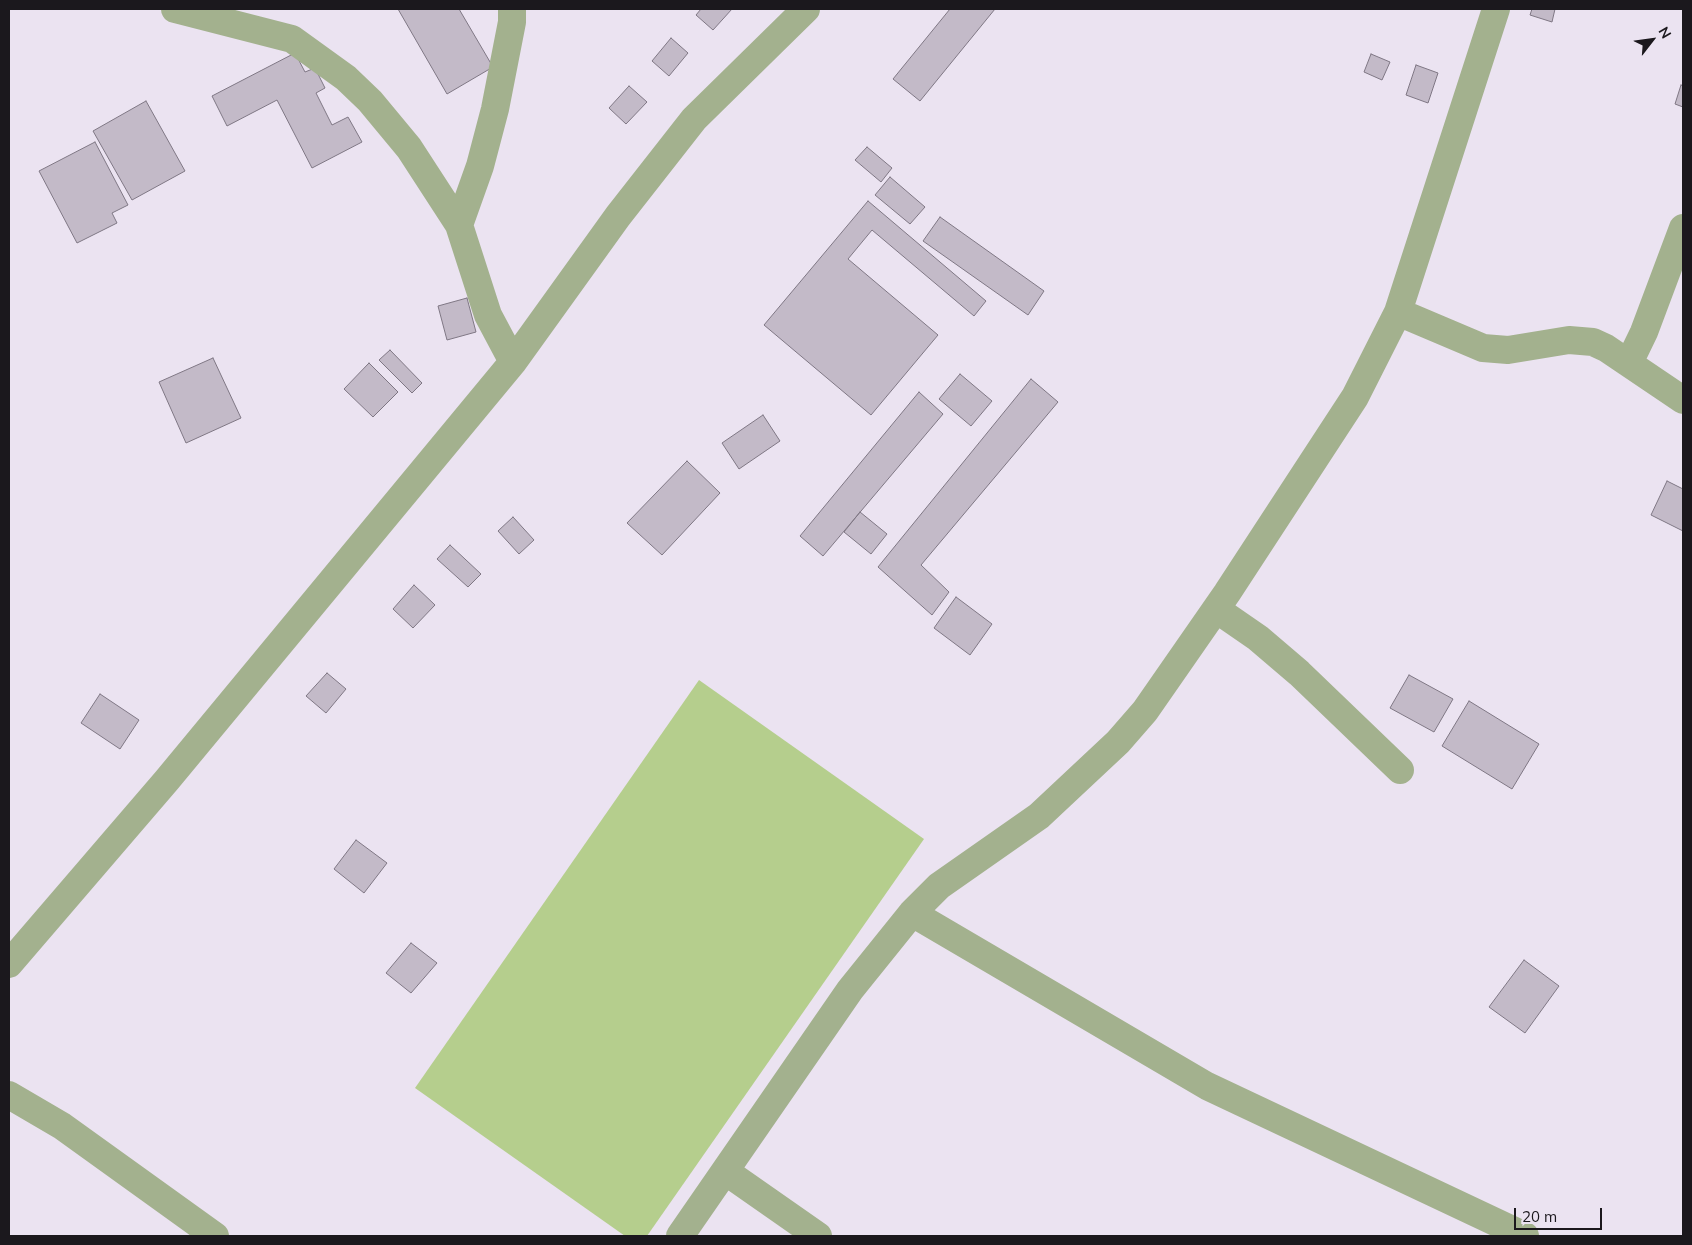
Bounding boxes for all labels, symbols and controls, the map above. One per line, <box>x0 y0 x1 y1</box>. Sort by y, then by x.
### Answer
north arrow <box>1627 15 1677 65</box>
text: N <box>1655 23 1675 42</box>
scale bar <box>1517 1198 1604 1230</box>
text: 20 m <box>1522 1207 1557 1226</box>

